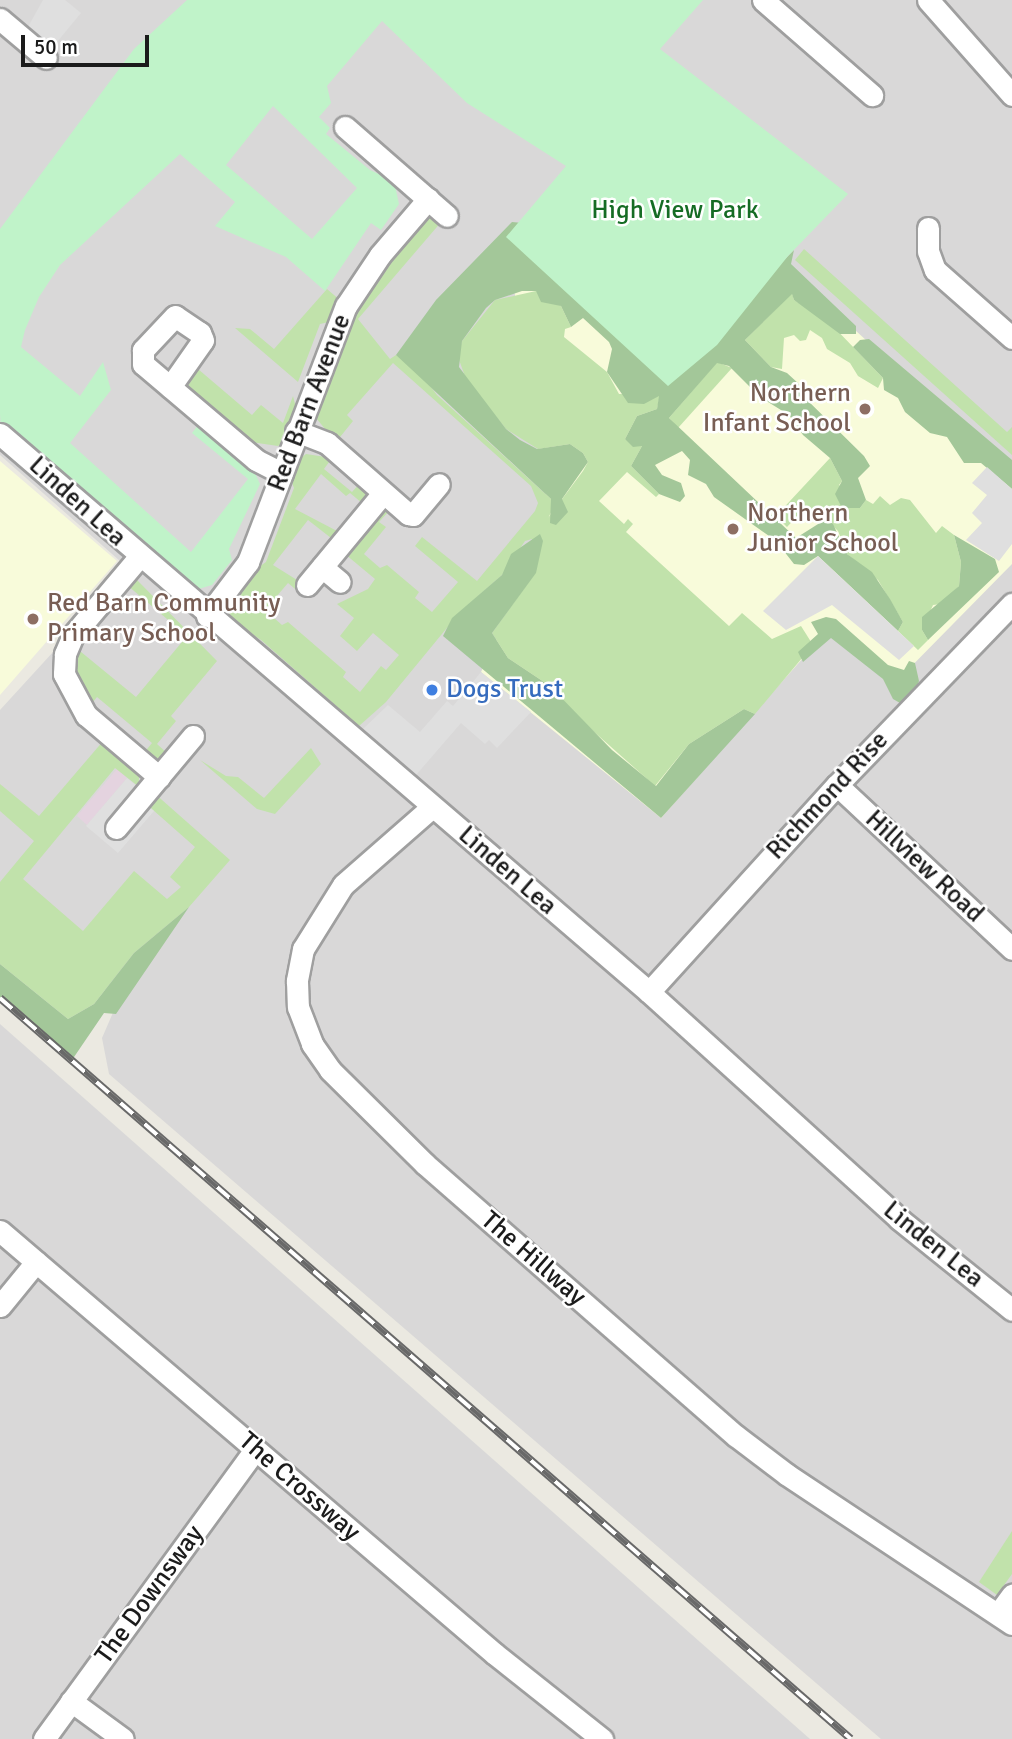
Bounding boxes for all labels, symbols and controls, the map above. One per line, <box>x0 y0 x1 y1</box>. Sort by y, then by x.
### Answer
scale bar <box>24 21 152 65</box>
text: 50 m <box>34 34 78 60</box>
park label: High View Park <box>591 195 759 227</box>
street label: Red Barn Avenue <box>262 310 358 496</box>
place label: Northern Infant School <box>703 378 851 440</box>
marker: Northern Infant School <box>857 401 873 417</box>
street label: Linden Lea <box>22 450 132 554</box>
place label: Northern Junior School <box>747 498 898 560</box>
marker: Northern Junior School <box>725 521 741 537</box>
place label: Red Barn Community Primary School <box>47 588 280 650</box>
marker: Red Barn Community Primary School <box>25 611 41 627</box>
place label: Dogs Trust <box>446 674 563 706</box>
marker: Dogs Trust <box>424 682 440 698</box>
street label: Richmond Rise <box>761 725 895 867</box>
street label: Hillview Road <box>858 804 990 930</box>
street label: Linden Lea <box>451 820 563 922</box>
street label: Linden Lea <box>877 1195 989 1295</box>
street label: The Hillway <box>474 1205 592 1313</box>
street label: The Crossway <box>232 1426 366 1548</box>
street label: The Downsway <box>89 1520 211 1670</box>

